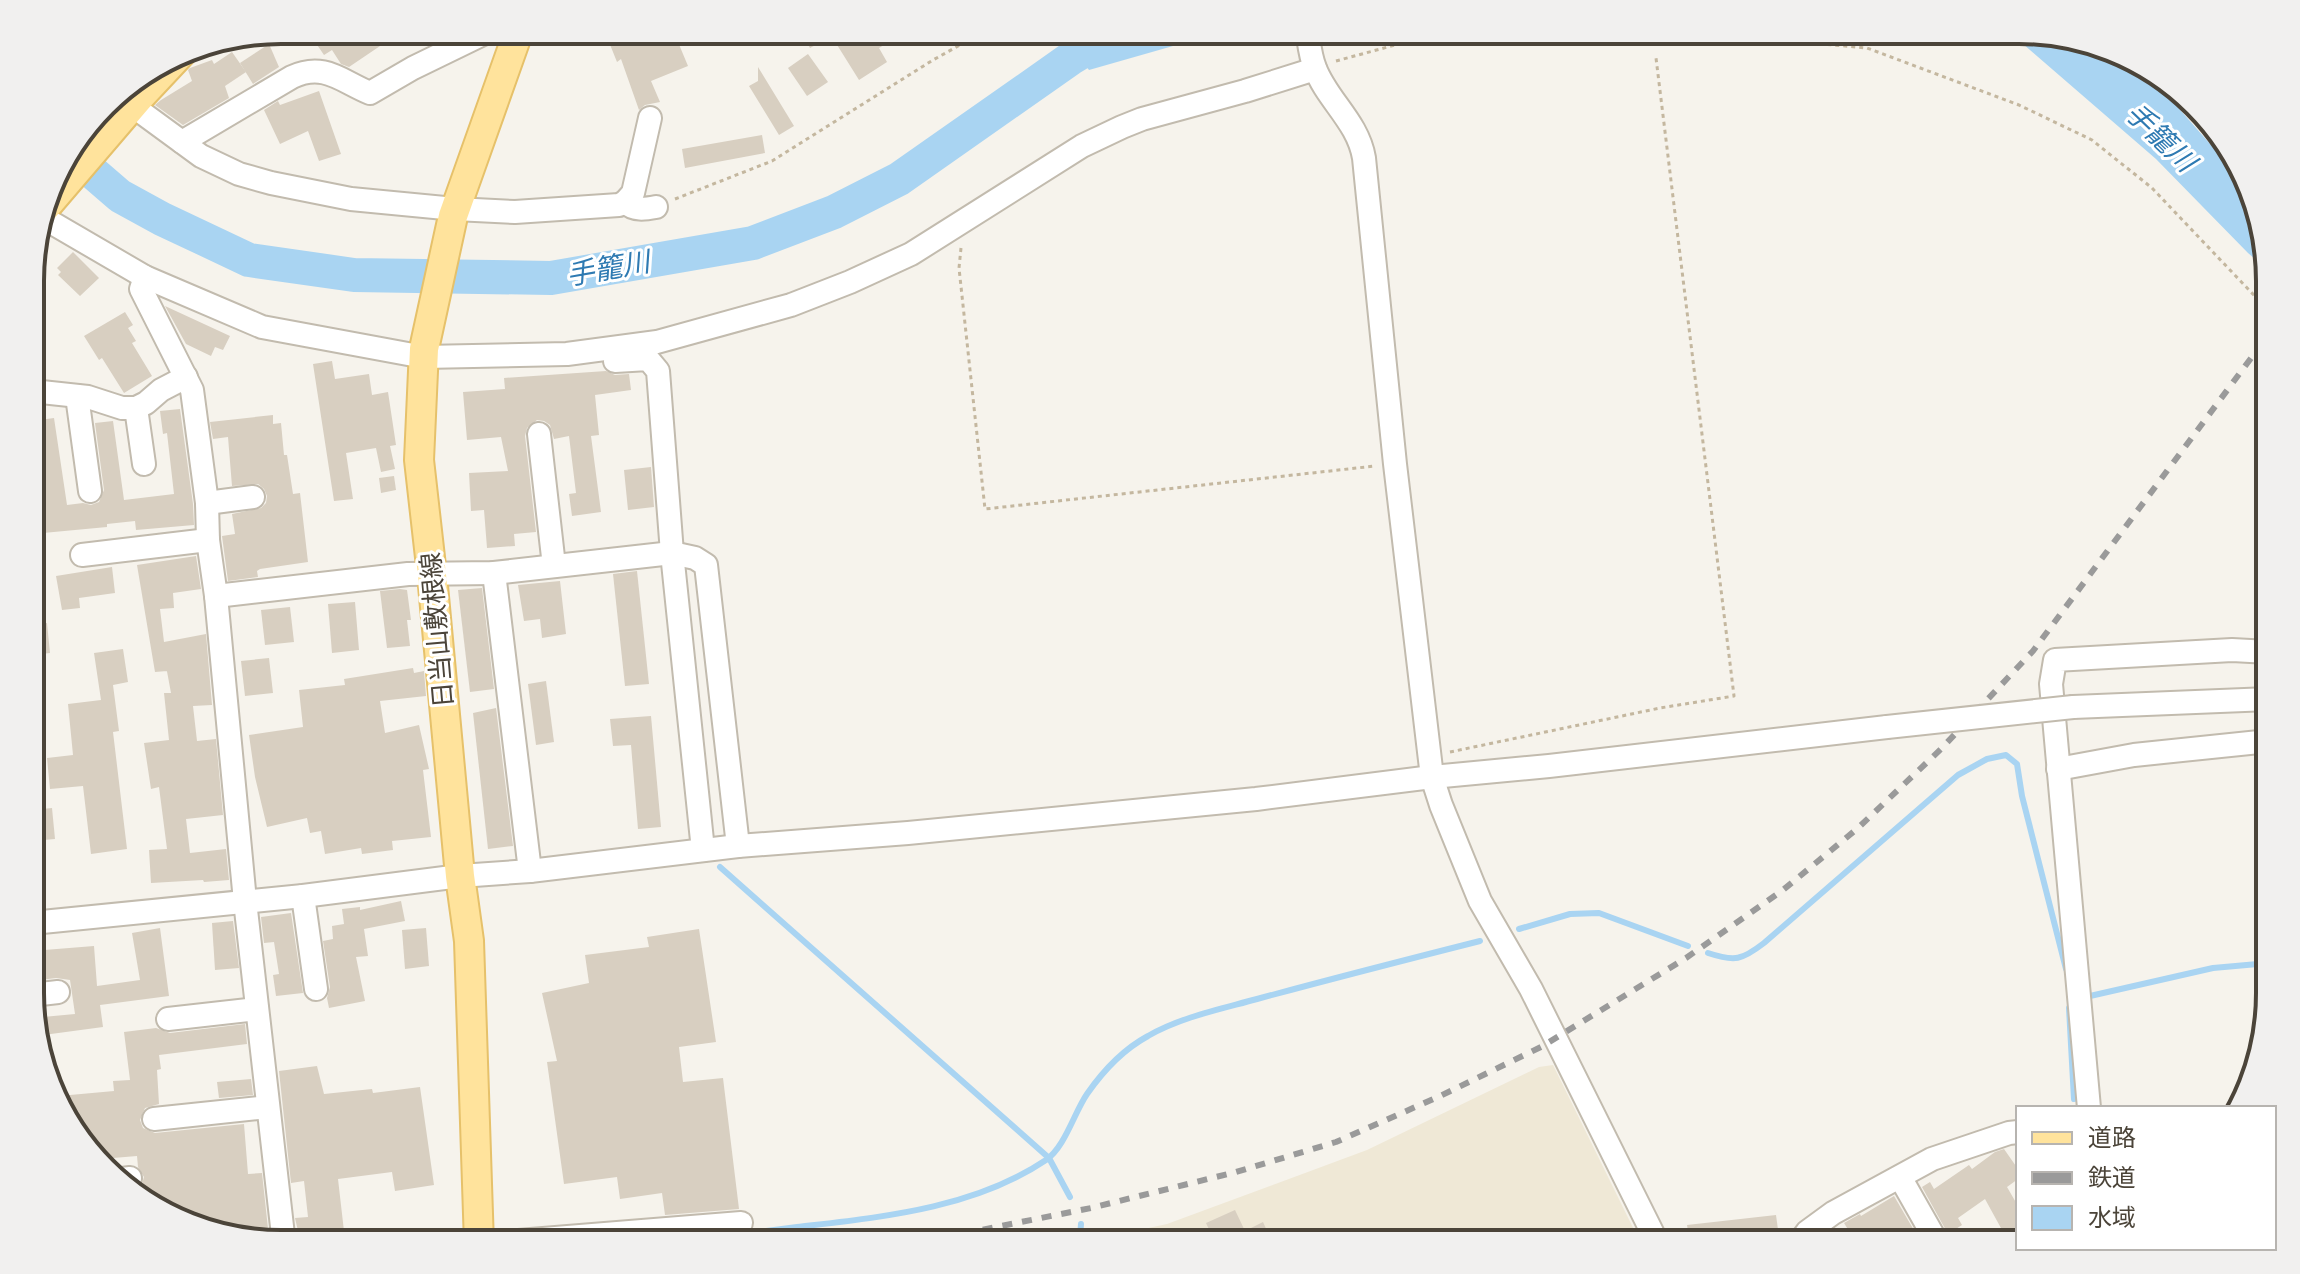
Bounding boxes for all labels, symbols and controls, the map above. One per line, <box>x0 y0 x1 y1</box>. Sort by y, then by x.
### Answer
water label: 手籠川 <box>2119 96 2205 180</box>
water label: 手籠川 <box>564 243 655 292</box>
street label: 日当山敷根線 <box>414 551 460 709</box>
legend <box>2016 1106 2276 1250</box>
text: 道路 <box>2088 1123 2136 1152</box>
text: 鉄道 <box>2088 1163 2136 1192</box>
text: 水域 <box>2088 1203 2136 1232</box>

